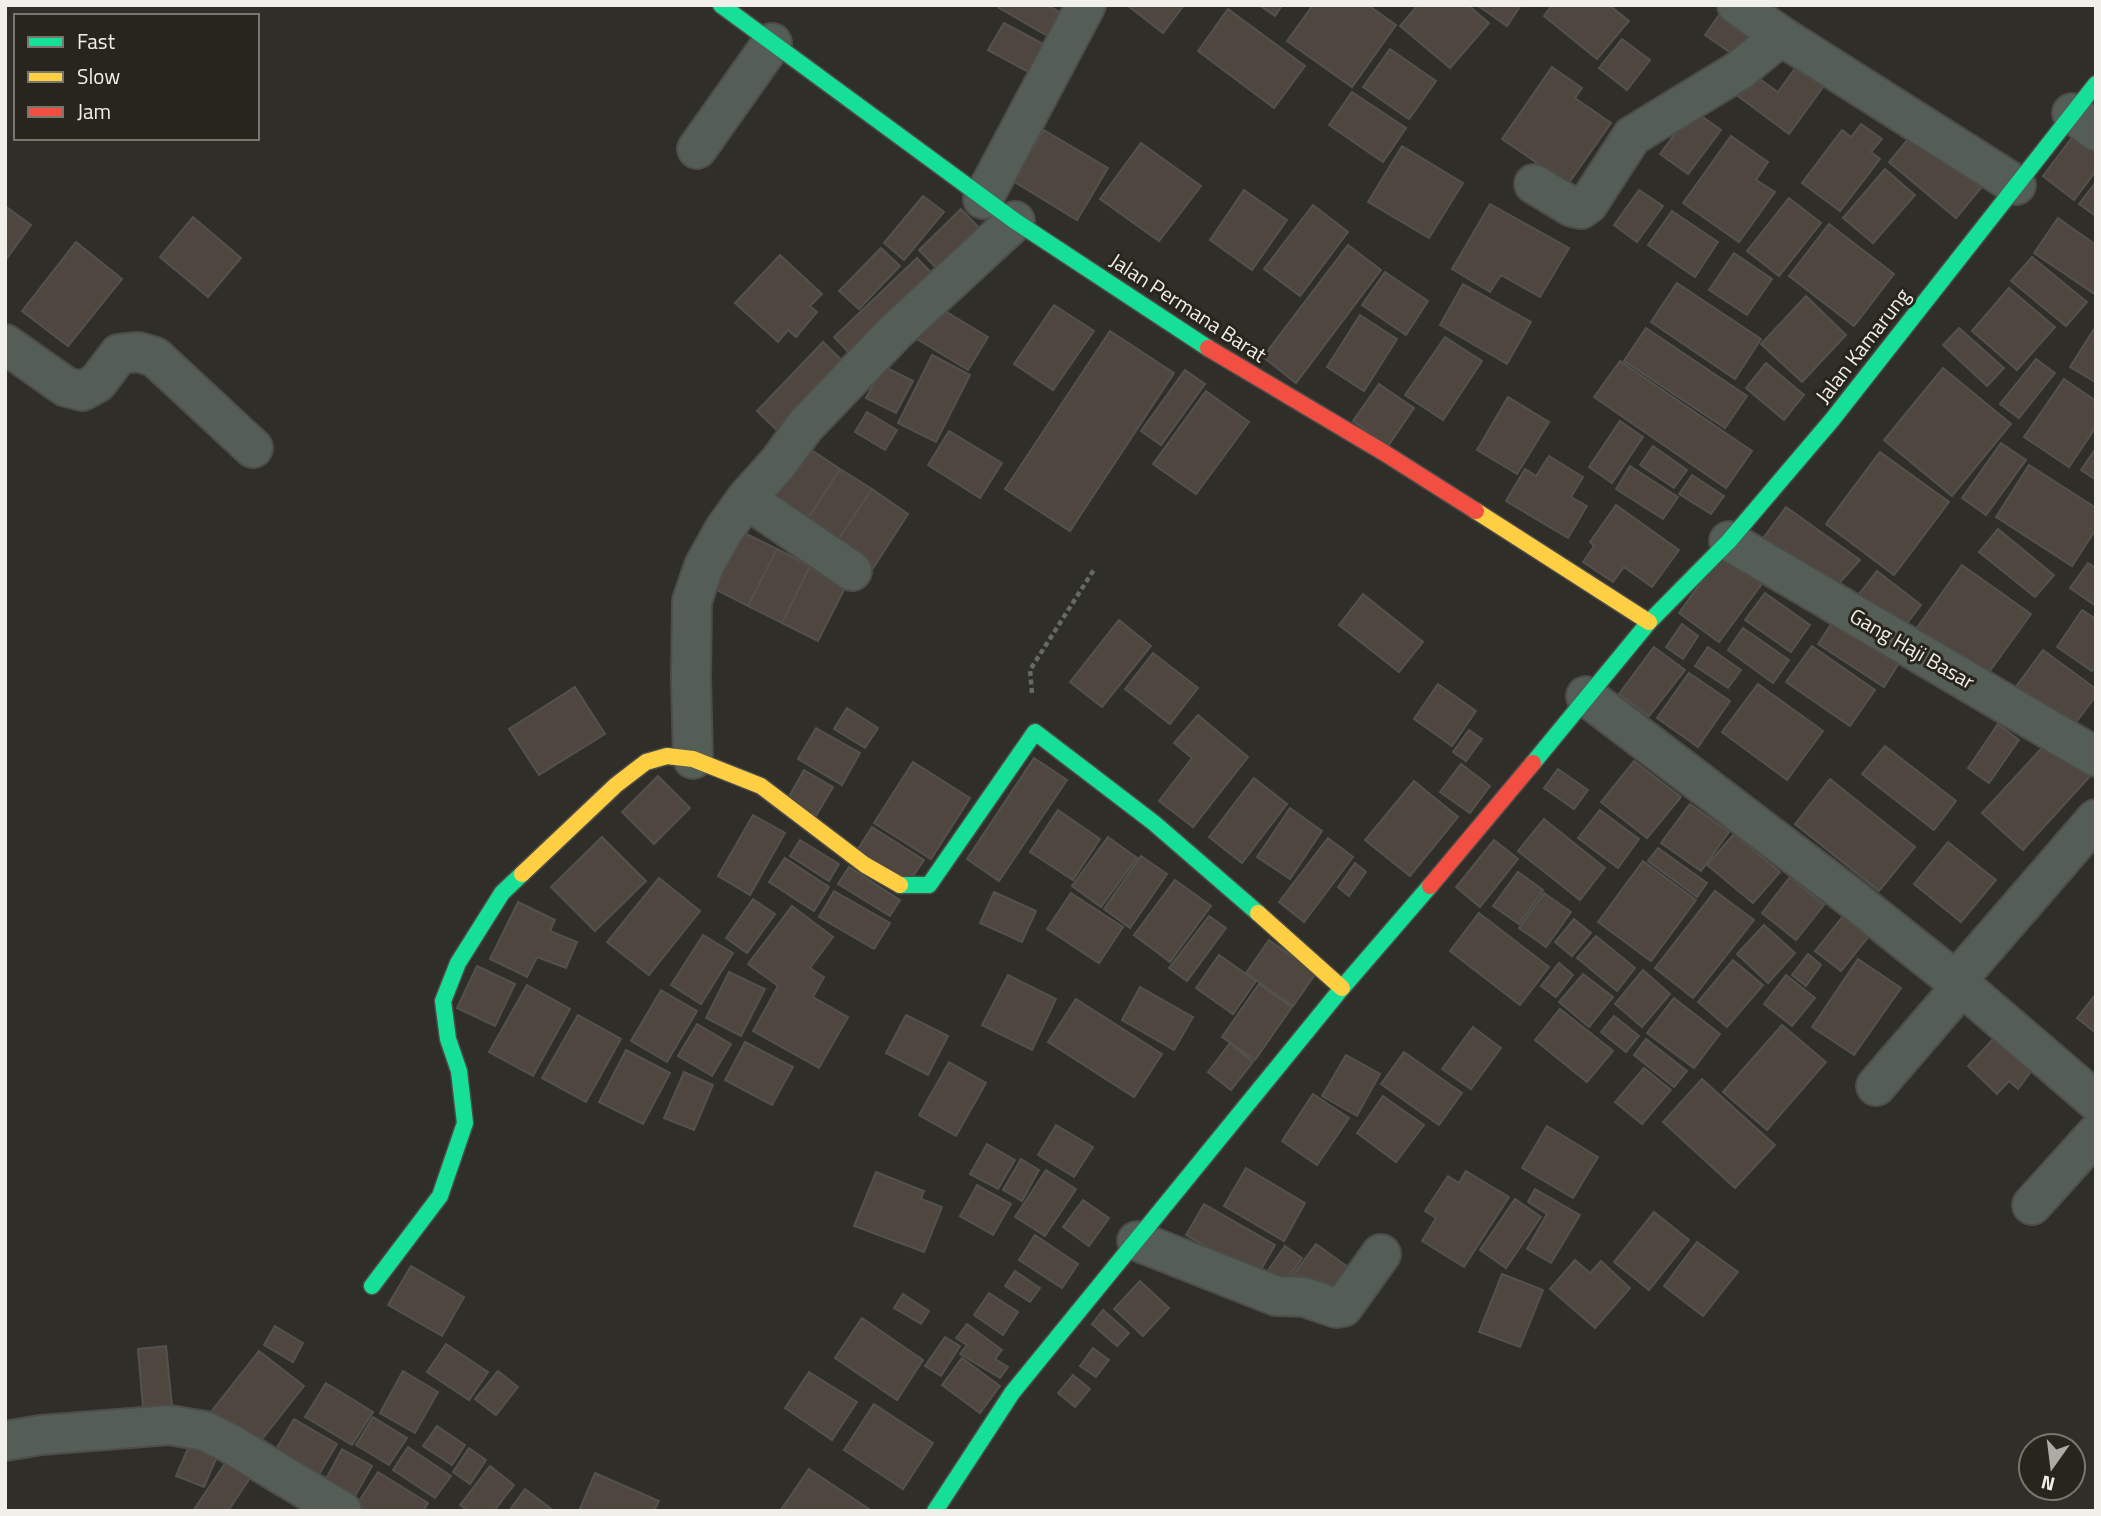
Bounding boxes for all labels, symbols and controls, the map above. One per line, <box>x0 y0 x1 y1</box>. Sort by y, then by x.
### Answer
legend <box>14 14 259 140</box>
text: Fast <box>77 25 116 57</box>
text: Slow <box>77 60 120 92</box>
text: Jam <box>77 95 111 127</box>
street label: Jalan Permana Barat <box>1104 244 1274 370</box>
street label: Jalan Kamarung <box>1807 281 1918 410</box>
street label: Gang Haji Basar <box>1844 599 1981 697</box>
north arrow <box>2017 1432 2087 1502</box>
text: N <box>2038 1468 2058 1500</box>

